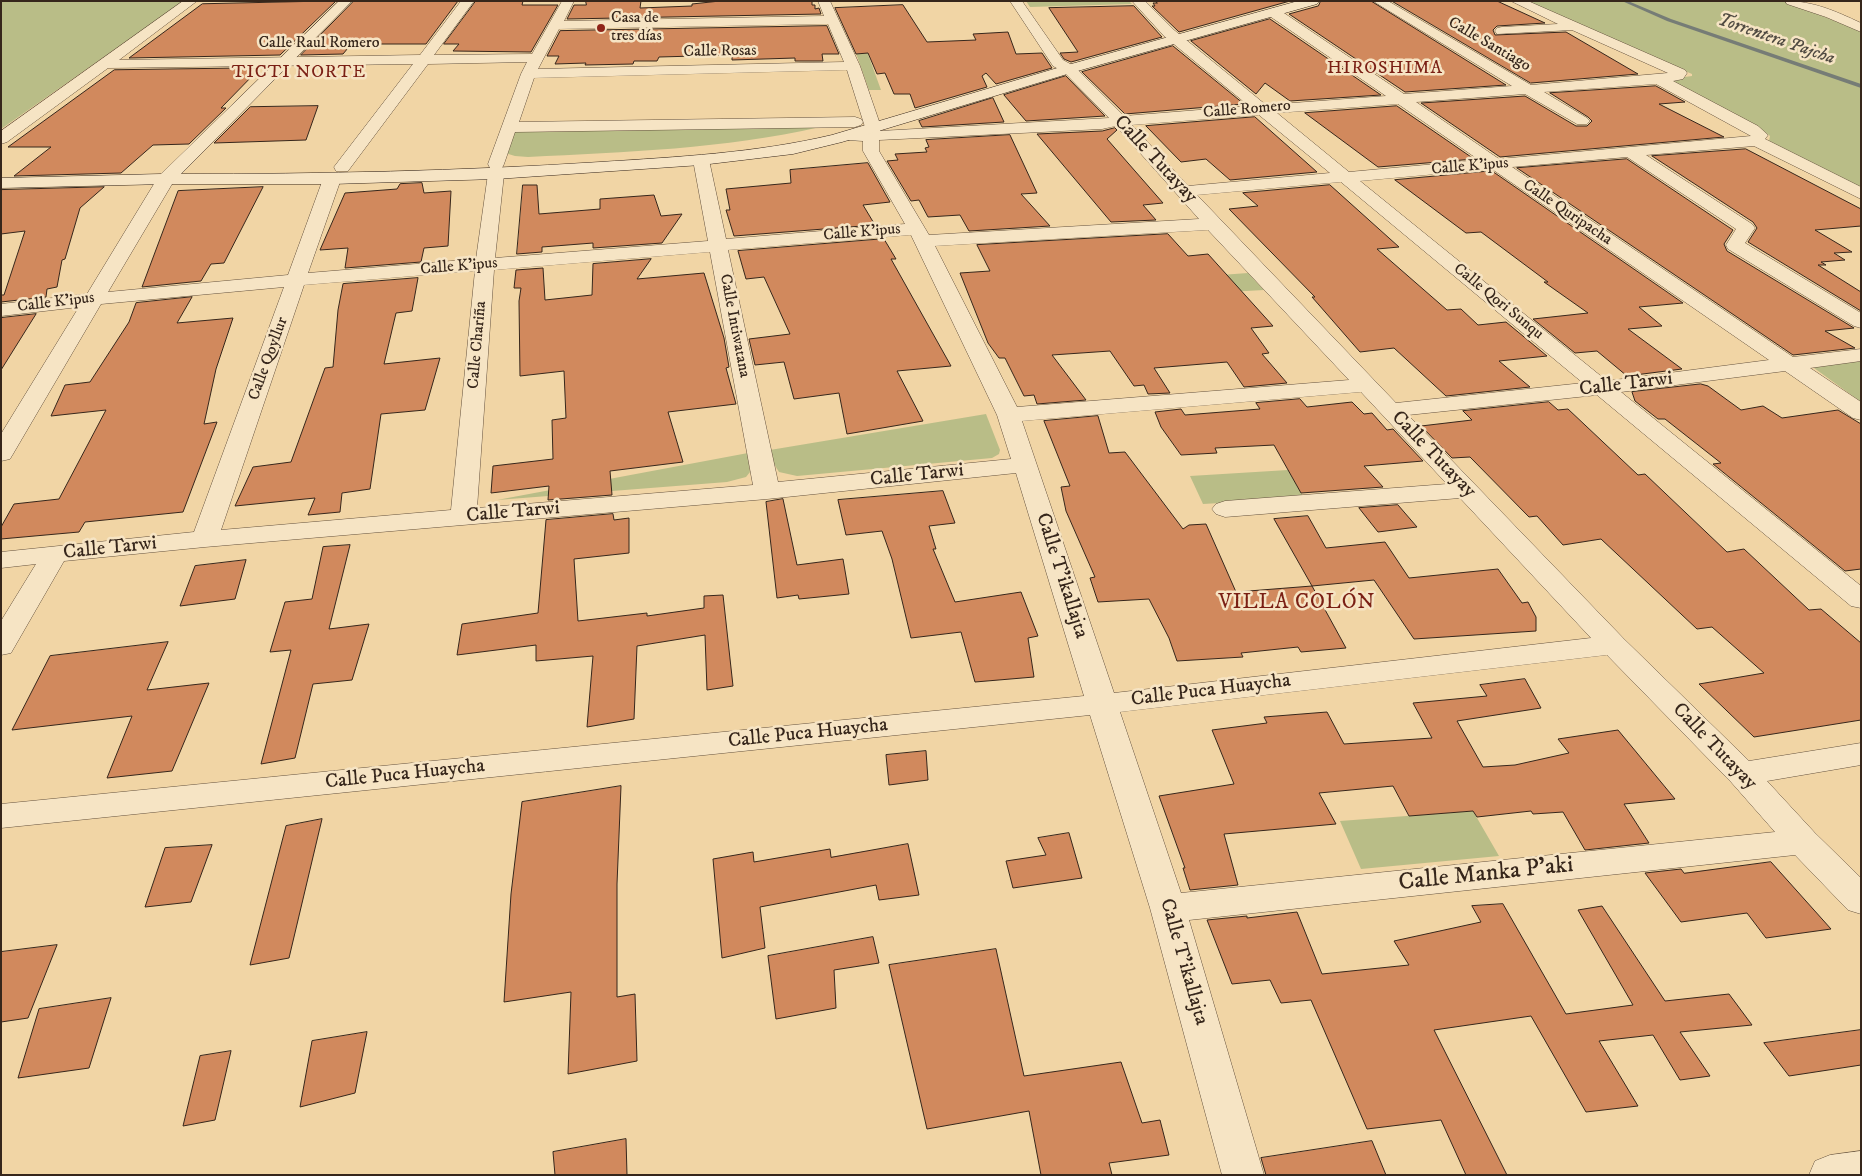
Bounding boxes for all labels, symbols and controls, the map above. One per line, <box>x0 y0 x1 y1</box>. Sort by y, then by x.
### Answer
place label: Casa de tres días <box>611 9 662 47</box>
water label: Torrentera Pajcha <box>1715 10 1837 70</box>
street label: Calle Santiago <box>1444 14 1534 76</box>
marker: Casa de tres días <box>595 22 607 34</box>
street label: Calle Raul Romero <box>258 34 380 54</box>
street label: Calle Rosas <box>683 42 757 62</box>
district label: HIROSHIMA <box>1326 58 1444 80</box>
district label: TICTI NORTE <box>230 62 368 84</box>
street label: Calle Romero <box>1202 97 1292 123</box>
street label: Calle Tutayay <box>1108 111 1202 209</box>
street label: Calle K'ipus <box>1431 154 1509 180</box>
street label: Calle Quripacha <box>1519 176 1615 250</box>
street label: Calle K'ipus <box>823 220 901 246</box>
street label: Calle K'ipus <box>420 254 498 280</box>
street label: Calle Qori Sunqu <box>1449 260 1547 344</box>
street label: Calle Intiwatana <box>715 273 753 379</box>
street label: Calle K'ipus <box>16 289 96 317</box>
street label: Calle Chariña <box>465 300 491 390</box>
street label: Calle Qoyllur <box>245 315 293 403</box>
street label: Calle Tarwi <box>1578 367 1674 403</box>
street label: Calle Tutayay <box>1386 406 1480 504</box>
street label: Calle Tarwi <box>869 459 965 493</box>
street label: Calle Tarwi <box>465 497 561 529</box>
street label: Calle T'ikallajta <box>1029 510 1093 642</box>
street label: Calle Tarwi <box>62 532 158 566</box>
district label: VILLA COLÓN <box>1217 591 1377 617</box>
street label: Calle Puca Huaycha <box>1130 669 1292 713</box>
street label: Calle Tutayay <box>1667 698 1761 796</box>
street label: Calle Puca Huaycha <box>727 714 889 754</box>
street label: Calle Puca Huaycha <box>324 755 486 795</box>
street label: Calle Manka P'aki <box>1397 852 1575 898</box>
street label: Calle T'ikallajta <box>1153 896 1213 1028</box>

